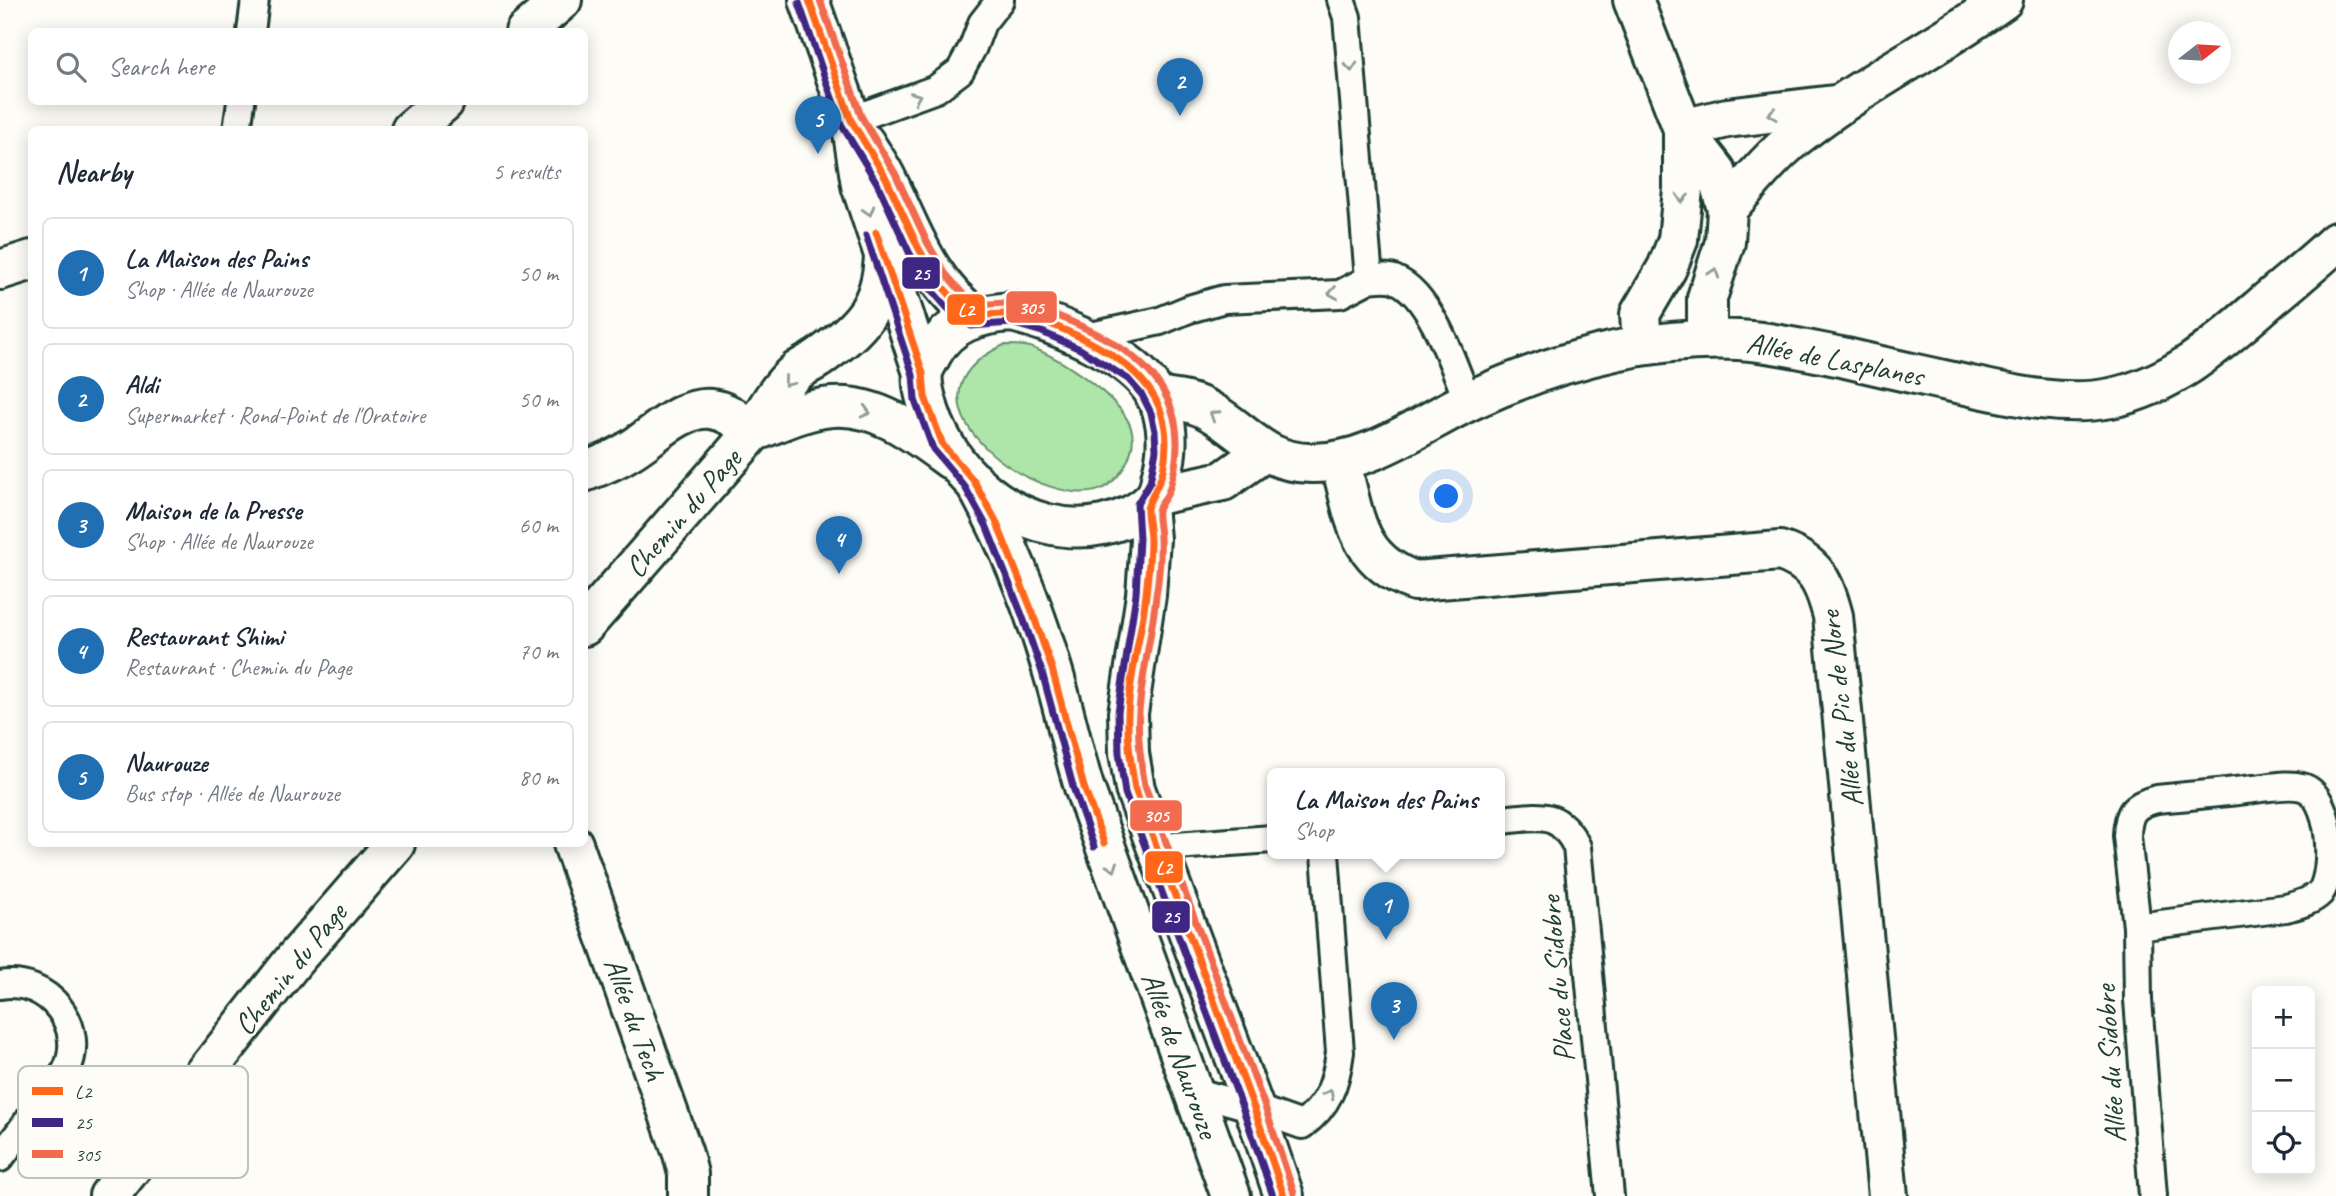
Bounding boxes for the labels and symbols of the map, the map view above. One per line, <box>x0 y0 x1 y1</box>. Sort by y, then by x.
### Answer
north arrow <box>2168 21 2231 84</box>
pin: 2 <box>1157 58 1203 116</box>
one-way arrow <box>1343 62 1358 73</box>
one-way arrow <box>909 92 921 106</box>
pin: 5 <box>795 96 841 154</box>
one-way arrow <box>1766 106 1778 121</box>
one-way arrow <box>1675 192 1690 203</box>
one-way arrow <box>861 204 876 216</box>
line badge: 25 <box>901 256 941 290</box>
text: 25 <box>913 262 931 286</box>
one-way arrow <box>1706 267 1721 279</box>
one-way arrow <box>1327 286 1339 301</box>
line badge: 305 <box>1005 290 1058 324</box>
line badge: L2 <box>946 293 986 326</box>
text: 305 <box>1018 296 1045 320</box>
text: L2 <box>958 298 977 322</box>
street label: Allée de Lasplanes <box>1743 323 1929 395</box>
one-way arrow <box>783 375 796 387</box>
one-way arrow <box>860 403 872 418</box>
one-way arrow <box>1209 411 1222 423</box>
street label: Chemin du Page <box>617 439 751 585</box>
your location <box>1429 479 1463 513</box>
pin: 4 <box>816 516 862 574</box>
street label: Allée du Pic de Nore <box>1810 607 1872 809</box>
line badge: 305 <box>1129 799 1183 832</box>
text: 305 <box>1143 804 1170 828</box>
line badge: L2 <box>1144 850 1184 884</box>
text: L2 <box>1156 856 1175 880</box>
one-way arrow <box>1105 861 1119 873</box>
pin: 1 <box>1363 882 1409 940</box>
street label: Place du Sidobre <box>1531 892 1583 1064</box>
street label: Chemin du Page <box>225 894 356 1043</box>
line badge: 25 <box>1151 900 1191 934</box>
text: 25 <box>1163 905 1181 929</box>
street label: Allée du Tech <box>595 952 675 1086</box>
street label: Allée de Naurouze <box>1132 967 1228 1145</box>
street label: Allée du Sidobre <box>2085 981 2134 1144</box>
pin: 3 <box>1371 982 1417 1040</box>
legend <box>18 1066 248 1178</box>
text: L2 <box>75 1080 93 1104</box>
one-way arrow <box>1320 1089 1334 1101</box>
text: 25 <box>75 1111 94 1135</box>
text: 305 <box>75 1143 102 1167</box>

